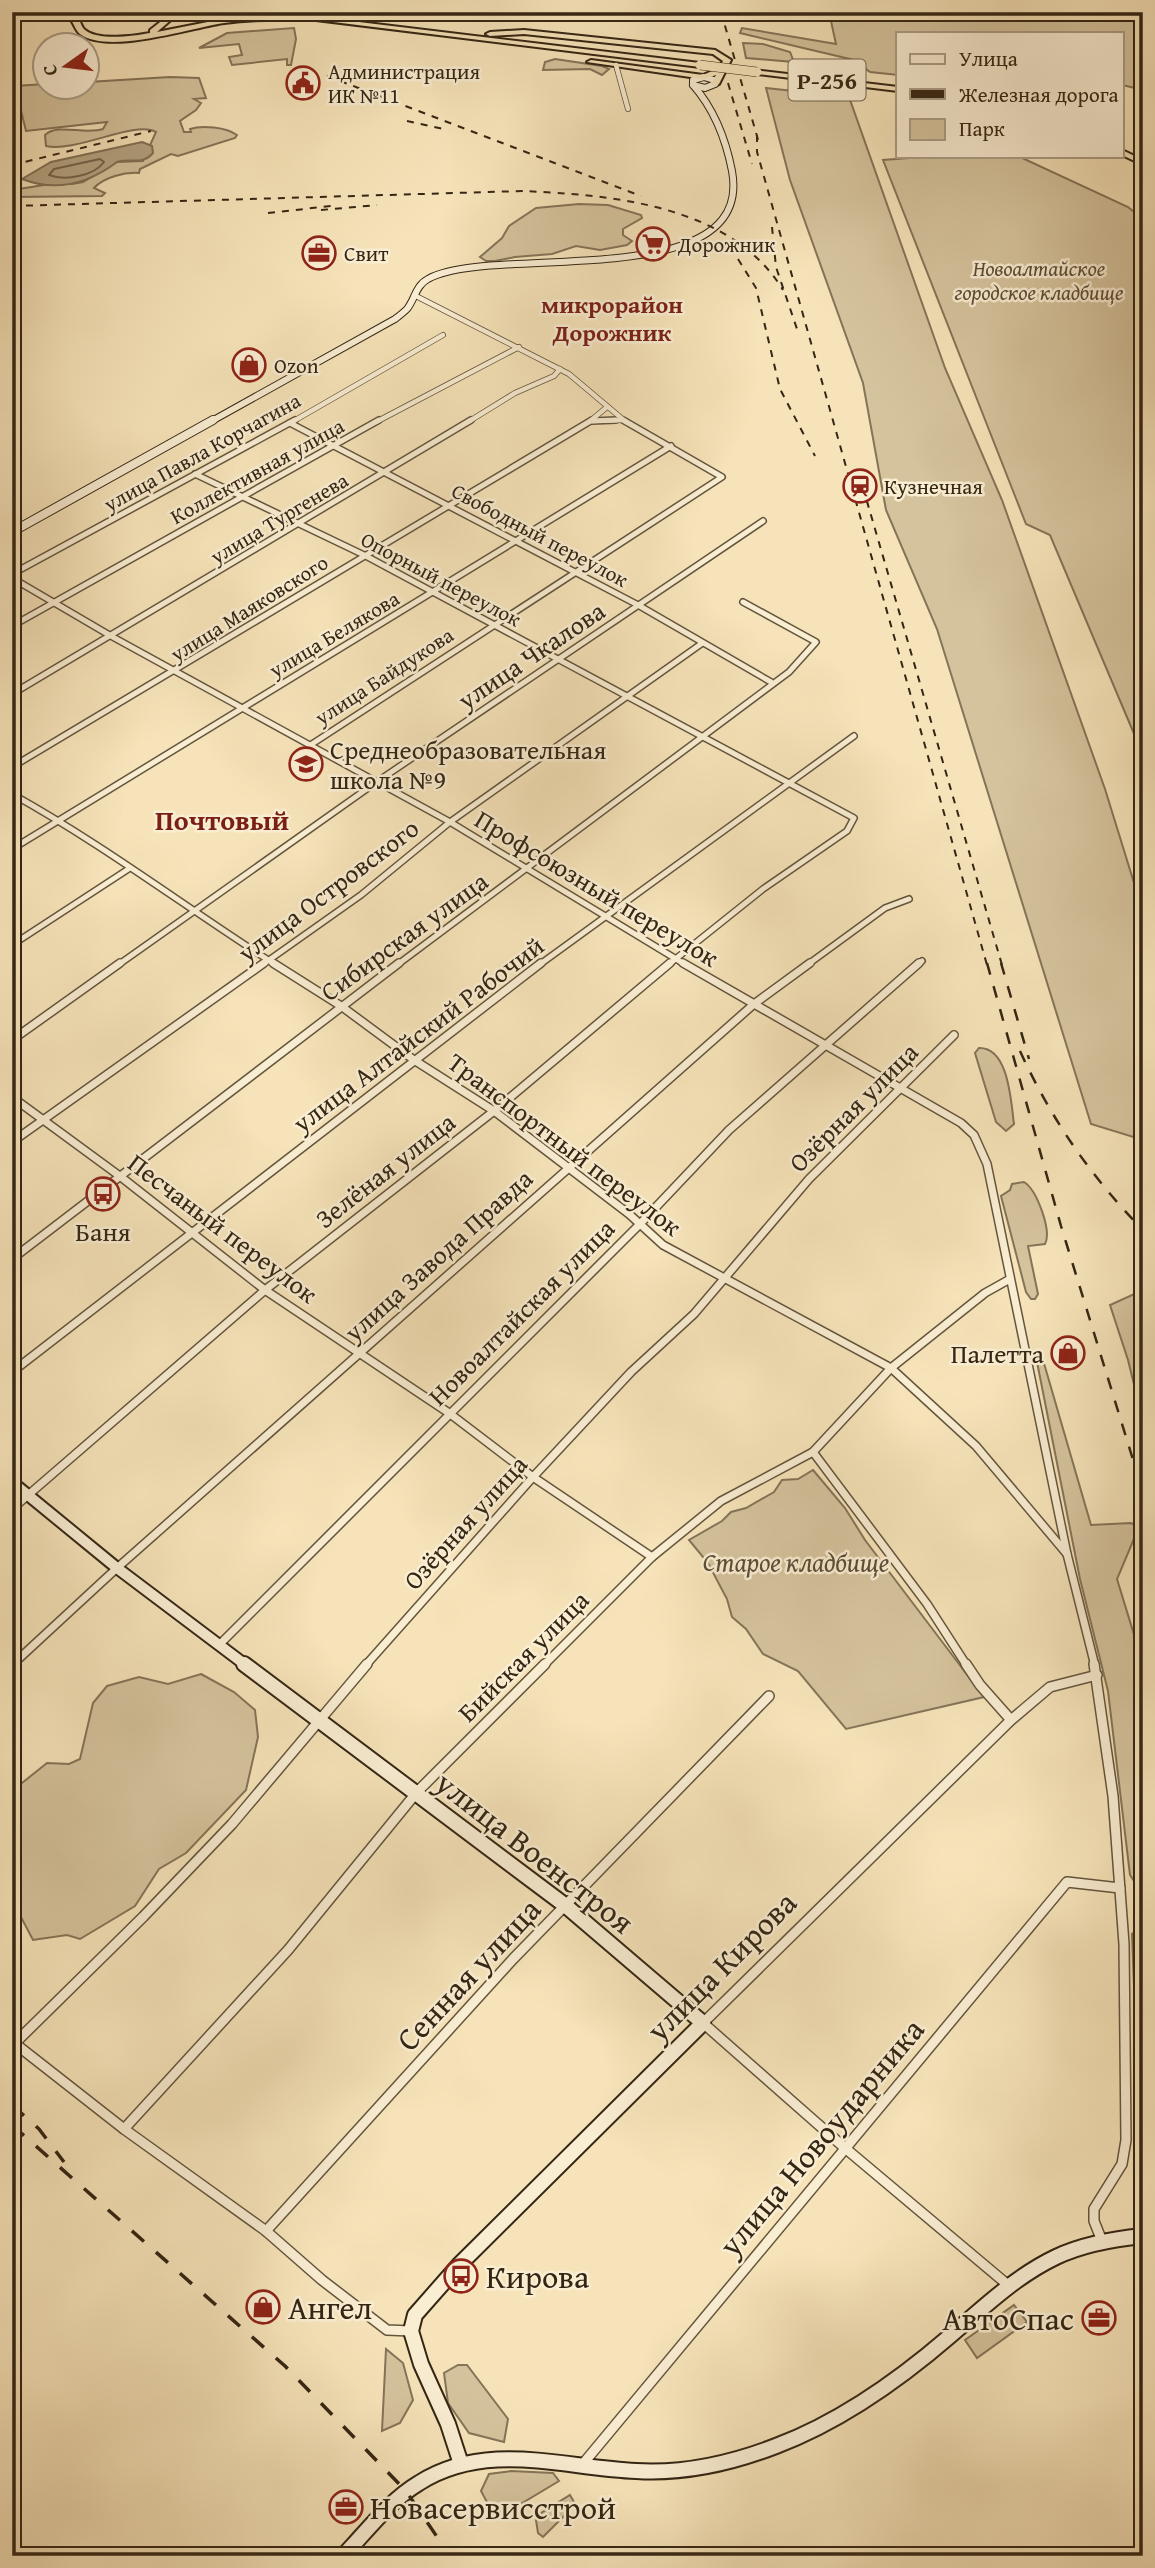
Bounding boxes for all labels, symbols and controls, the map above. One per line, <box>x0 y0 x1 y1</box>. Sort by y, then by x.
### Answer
north arrow <box>32 32 102 102</box>
legend <box>896 32 1124 158</box>
text: Улица <box>959 43 1018 74</box>
place label: Администрация ИК №11 <box>328 56 481 111</box>
road number: Р-256 <box>788 60 866 100</box>
text: С <box>35 61 64 79</box>
public building icon: Администрация ИК №11 <box>284 64 322 102</box>
text: Железная дорога <box>958 79 1119 110</box>
text: Парк <box>959 113 1005 144</box>
supermarket icon: Дорожник <box>634 225 672 263</box>
place label: Дорожник <box>677 229 775 260</box>
office icon: Свит <box>300 234 338 272</box>
place label: Свит <box>344 238 388 269</box>
park label: Новоалтайское городское кладбище <box>955 253 1123 308</box>
district label: микрорайон Дорожник <box>541 287 683 350</box>
shop icon: Ozon <box>230 346 268 384</box>
place label: Ozon <box>274 350 319 381</box>
street label: улица Павла Корчагина <box>97 385 306 520</box>
street label: Коллективная улица <box>164 410 350 532</box>
street label: улица Тургенева <box>203 465 354 572</box>
station icon: Кузнечная <box>841 467 879 505</box>
place label: Кузнечная <box>884 471 983 502</box>
street label: Свободный переулок <box>446 475 634 595</box>
street label: Опорный переулок <box>355 524 527 634</box>
street label: улица Маяковского <box>163 547 334 670</box>
street label: улица Белякова <box>262 583 405 686</box>
street label: улица Чкалова <box>449 591 613 719</box>
street label: улица Байдукова <box>308 619 459 733</box>
place label: Среднеобразовательная школа №9 <box>330 730 606 799</box>
school or university icon: Среднеобразовательная школа №9 <box>287 745 325 783</box>
district label: Почтовый <box>155 799 289 840</box>
street label: Профсоюзный переулок <box>468 800 727 977</box>
street label: улица Островского <box>228 809 427 972</box>
street label: Сибирская улица <box>312 861 496 1010</box>
street label: улица Алтайский Рабочий <box>283 926 552 1142</box>
street label: Озёрная улица <box>779 1033 927 1181</box>
street label: Транспортный переулок <box>440 1043 690 1245</box>
street label: Зелёная улица <box>307 1102 464 1237</box>
street label: Песчаный переулок <box>120 1144 326 1313</box>
street label: улица Завода Правда <box>334 1159 542 1351</box>
bus stop icon: Баня <box>84 1175 122 1213</box>
street label: Новоалтайская улица <box>419 1209 624 1414</box>
place label: Баня <box>75 1212 131 1251</box>
place label: Палетта <box>951 1334 1045 1373</box>
shop icon: Палетта <box>1049 1334 1087 1372</box>
street label: Озёрная улица <box>394 1445 537 1598</box>
park label: Старое кладбище <box>703 1542 889 1581</box>
street label: Бийская улица <box>448 1581 598 1731</box>
street label: улица Военстроя <box>425 1759 644 1945</box>
street label: улица Кирова <box>634 1879 808 2053</box>
street label: Сенная улица <box>385 1886 552 2061</box>
street label: улица Новоударника <box>706 2007 935 2267</box>
place label: Кирова <box>486 2253 590 2300</box>
bus stop icon: Кирова <box>442 2257 480 2295</box>
place label: Ангел <box>288 2284 372 2331</box>
shop icon: Ангел <box>244 2288 282 2326</box>
place label: АвтоСпас <box>942 2295 1074 2342</box>
office icon: АвтоСпас <box>1080 2299 1118 2337</box>
place label: Новасервисстрой <box>370 2484 616 2531</box>
office icon: Новасервисстрой <box>327 2488 365 2526</box>

